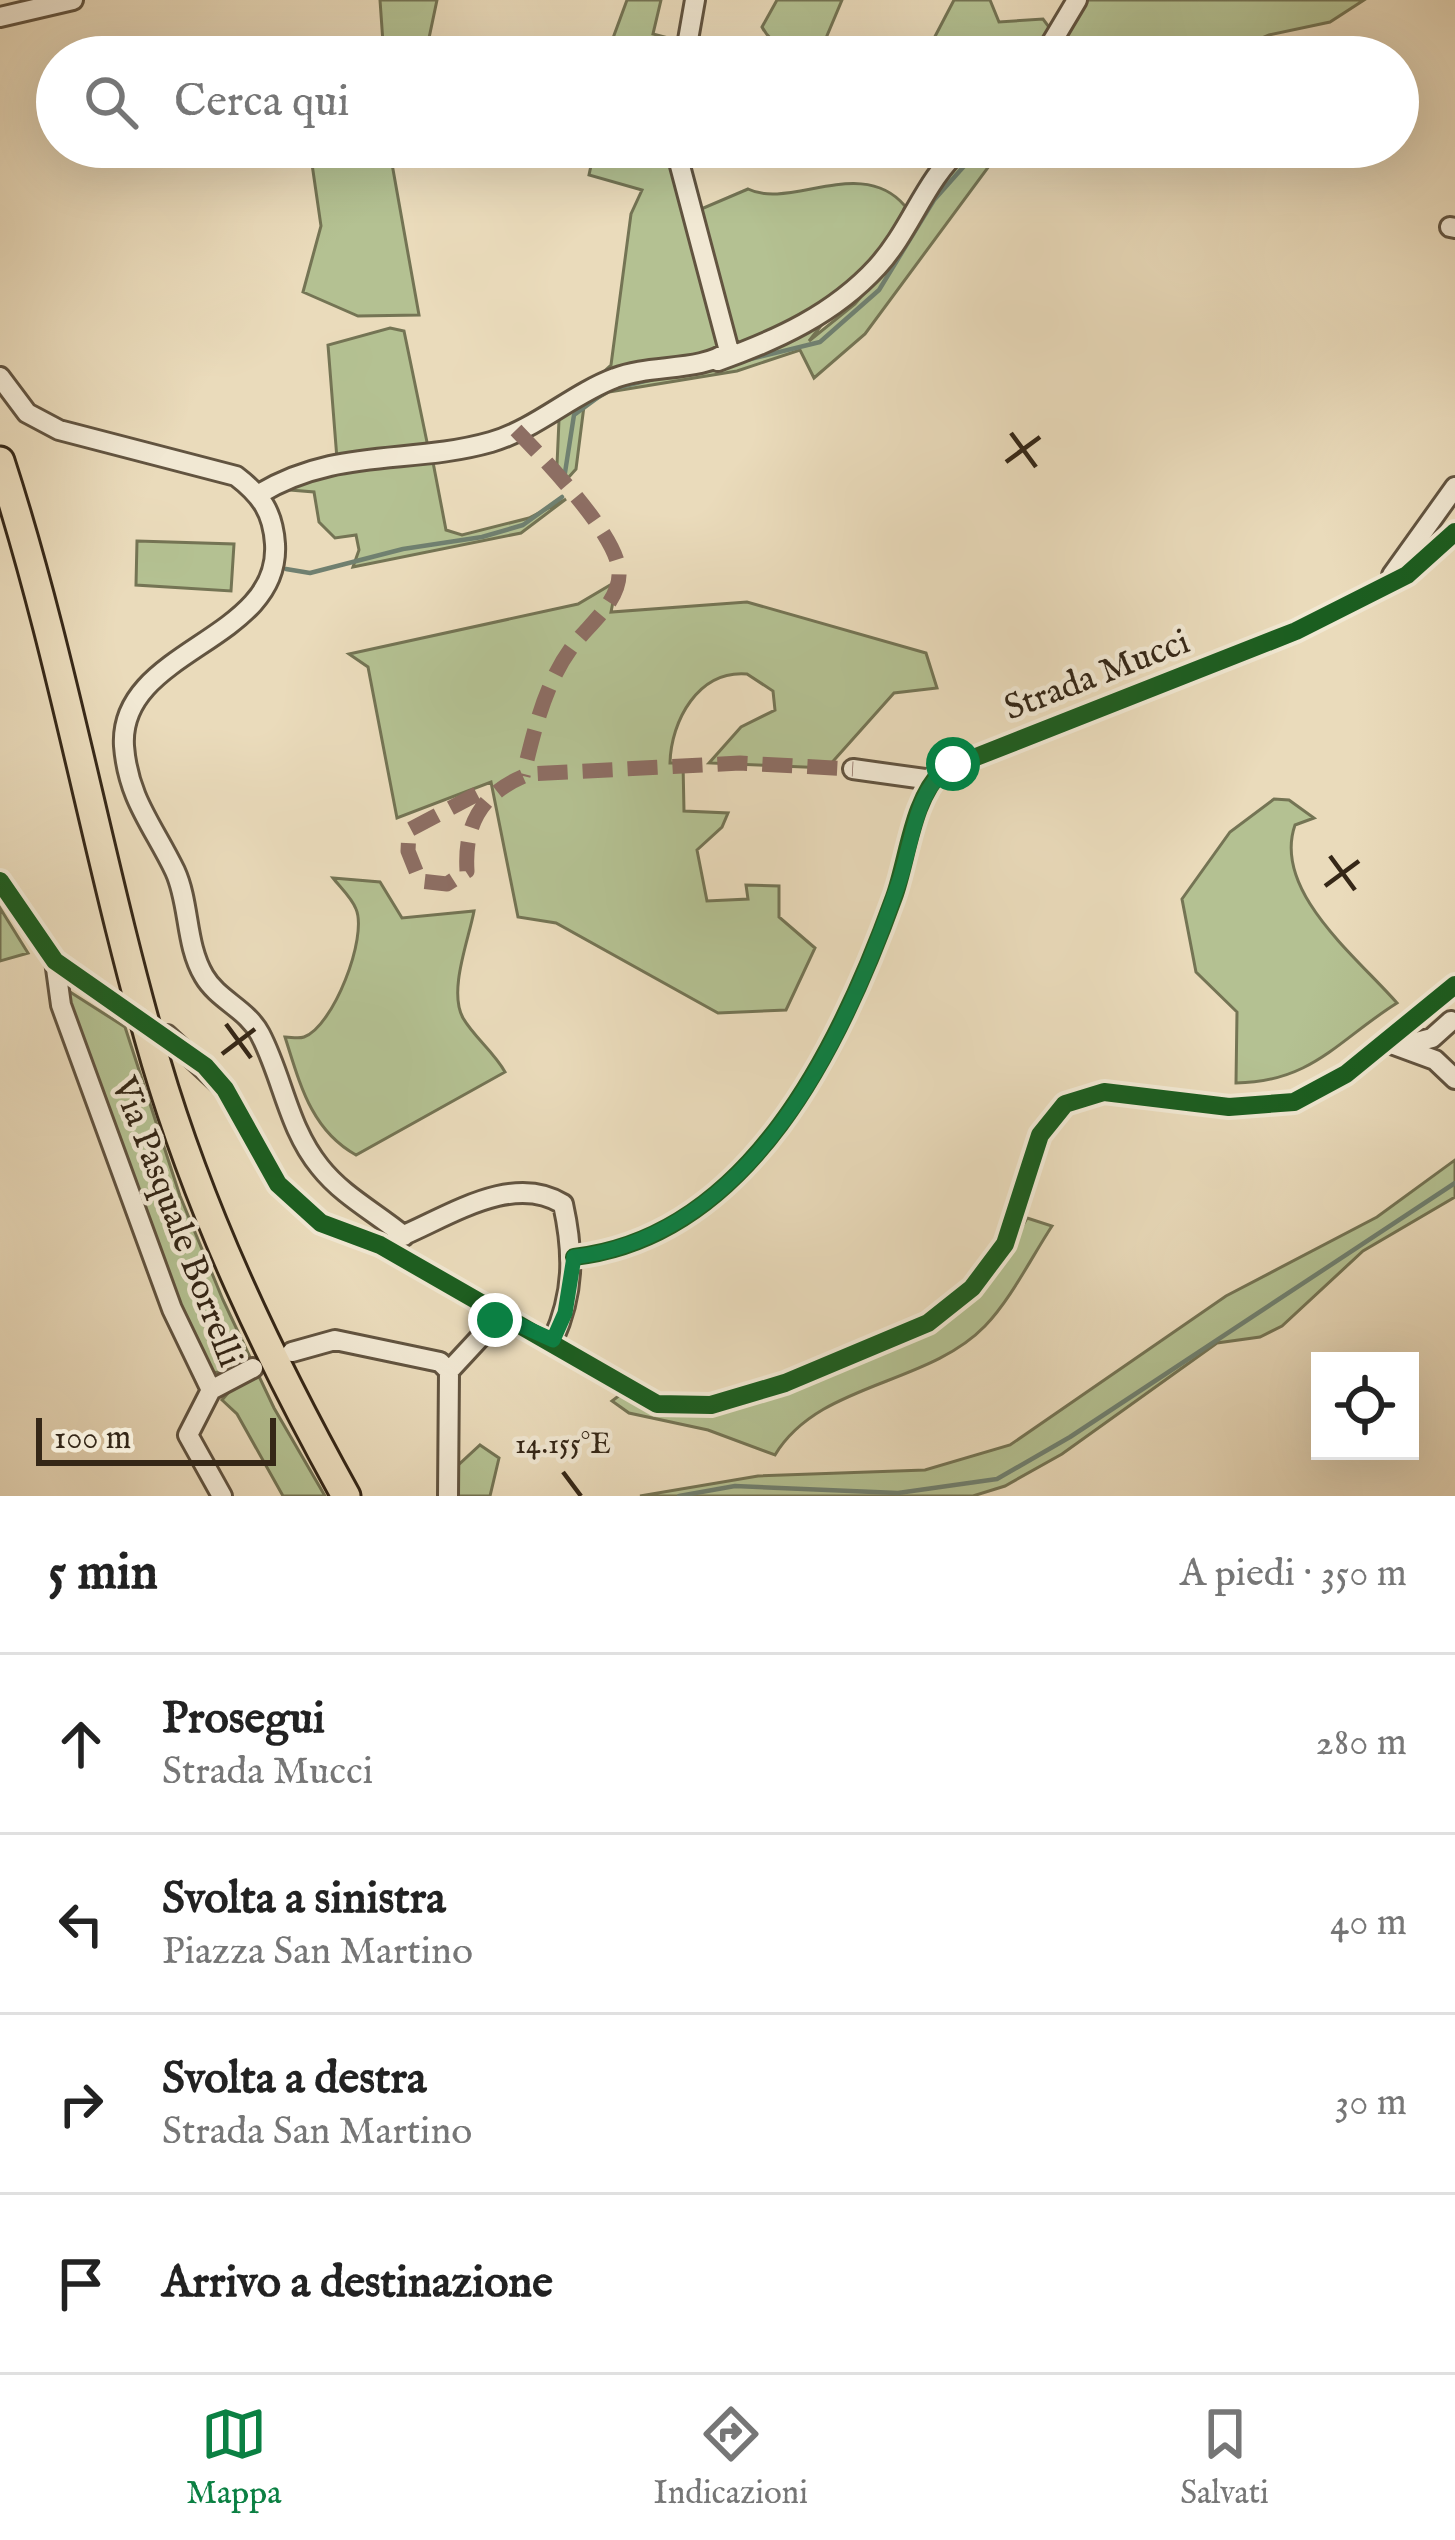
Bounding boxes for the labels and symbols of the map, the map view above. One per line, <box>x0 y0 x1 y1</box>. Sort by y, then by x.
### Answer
street label: Strada Mucci <box>998 619 1196 732</box>
route start <box>926 737 980 791</box>
street label: Via Pasquale Borrelli <box>99 1070 253 1374</box>
route end <box>468 1293 522 1347</box>
scale bar <box>36 1412 276 1465</box>
text: 14.155°E <box>515 1426 611 1464</box>

